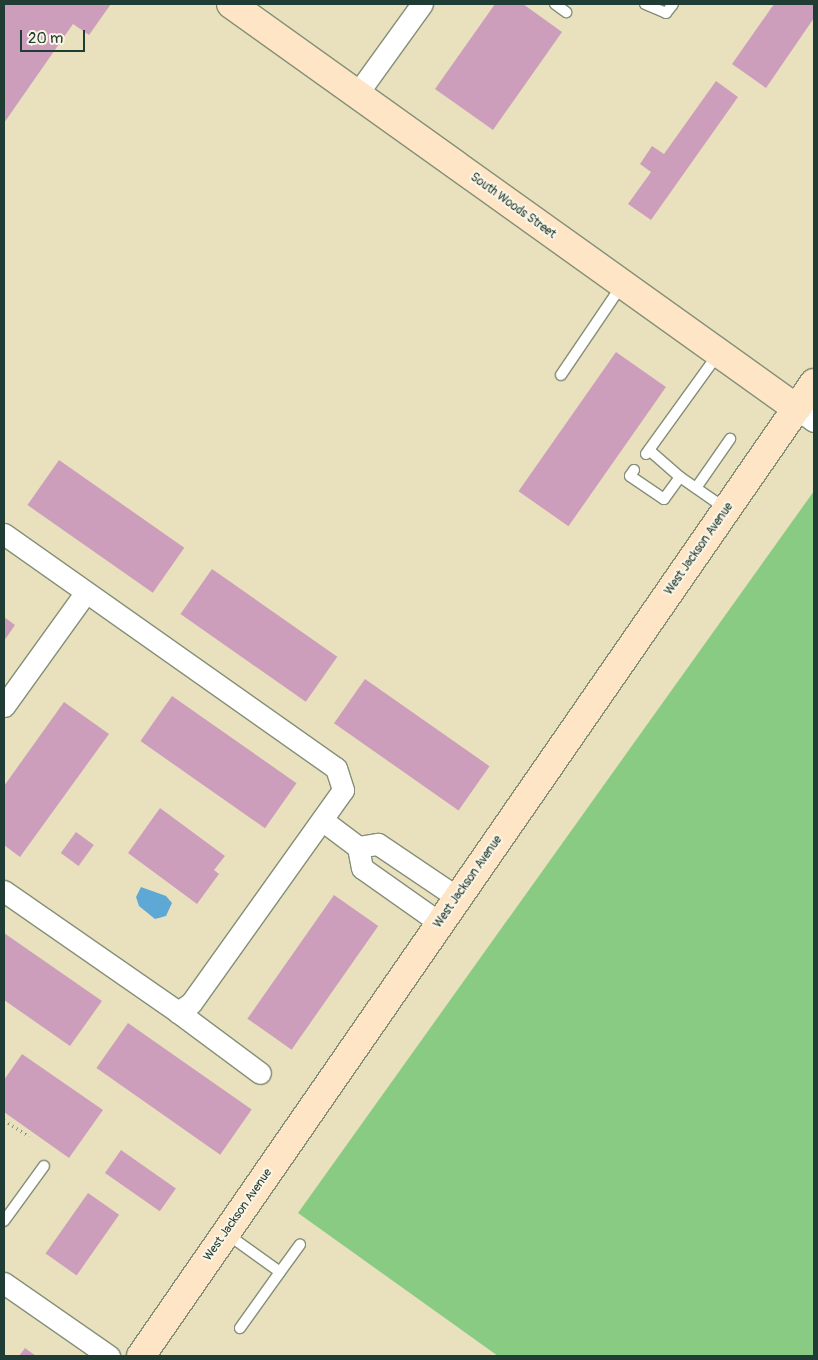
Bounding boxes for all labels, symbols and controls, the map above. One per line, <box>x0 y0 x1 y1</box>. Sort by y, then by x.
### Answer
scale bar <box>22 20 88 52</box>
text: 20 m <box>28 29 63 48</box>
street label: South Woods Street <box>467 170 559 242</box>
street label: West Jackson Avenue <box>662 500 736 598</box>
street label: West Jackson Avenue <box>431 833 505 931</box>
street label: West Jackson Avenue <box>201 1166 275 1264</box>

